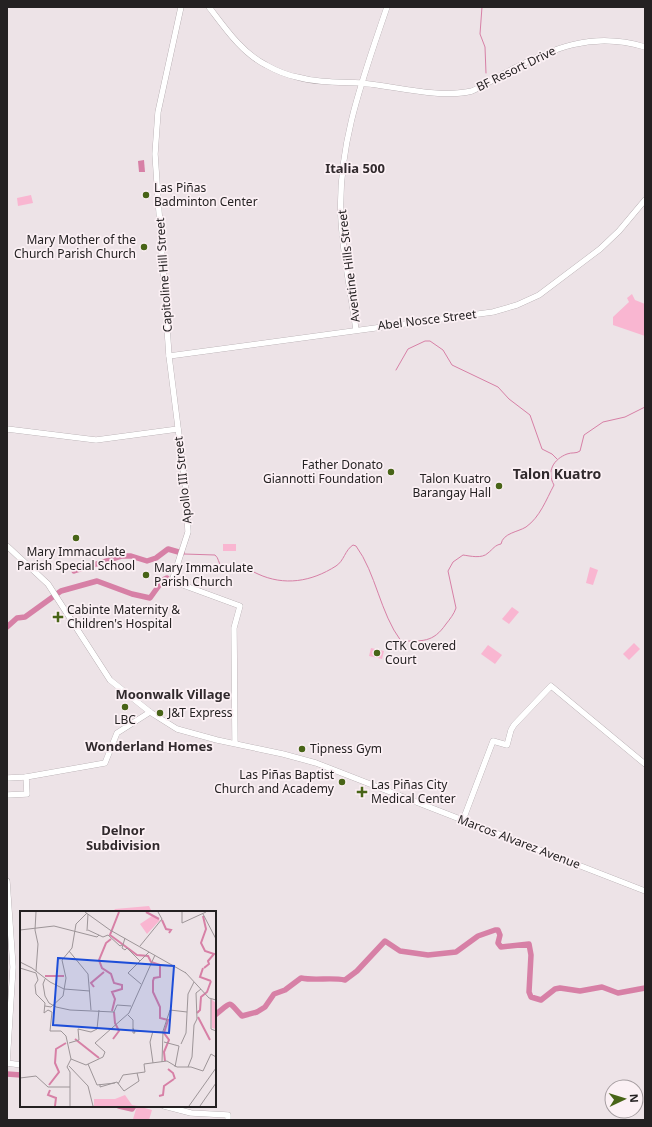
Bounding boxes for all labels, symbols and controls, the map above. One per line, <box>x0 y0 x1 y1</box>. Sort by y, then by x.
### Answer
street label: BF Resort Drive <box>473 42 559 95</box>
district label: Italia 500 <box>325 159 385 177</box>
place label: Las Piñas Badminton Center <box>154 179 258 210</box>
marker: Las Piñas Badminton Center <box>141 190 151 200</box>
street label: Aventine Hills Street <box>333 208 364 323</box>
street label: Capitoline Hill Street <box>151 217 176 333</box>
place label: Mary Mother of the Church Parish Church <box>14 231 136 262</box>
marker: Mary Mother of the Church Parish Church <box>139 242 149 252</box>
street label: Abel Nosce Street <box>377 305 478 334</box>
street label: Apollo III Street <box>169 435 196 525</box>
place label: Father Donato Giannotti Foundation <box>263 456 383 487</box>
district label: Talon Kuatro <box>513 464 602 483</box>
marker: Father Donato Giannotti Foundation <box>386 467 396 477</box>
place label: Talon Kuatro Barangay Hall <box>412 470 491 501</box>
marker: Talon Kuatro Barangay Hall <box>494 481 504 491</box>
marker: Mary Immaculate Parish Special School <box>71 533 81 543</box>
place label: Mary Immaculate Parish Special School <box>17 543 135 574</box>
place label: Mary Immaculate Parish Church <box>154 559 253 590</box>
marker: Mary Immaculate Parish Church <box>141 570 151 580</box>
place label: Cabinte Maternity & Children's Hospital <box>67 601 180 632</box>
marker: Cabinte Maternity & Children's Hospital <box>52 611 64 623</box>
place label: CTK Covered Court <box>385 637 456 668</box>
marker: CTK Covered Court <box>372 648 382 658</box>
district label: Moonwalk Village <box>115 685 231 703</box>
marker: LBC <box>120 702 130 712</box>
place label: J&T Express <box>167 704 233 721</box>
marker: J&T Express <box>155 708 165 718</box>
place label: LBC <box>114 711 136 728</box>
district label: Wonderland Homes <box>85 737 213 755</box>
place label: Tipness Gym <box>310 740 382 757</box>
marker: Tipness Gym <box>297 744 307 754</box>
place label: Las Piñas Baptist Church and Academy <box>214 766 335 797</box>
place label: Las Piñas City Medical Center <box>371 776 456 807</box>
marker: Las Piñas Baptist Church and Academy <box>337 777 347 787</box>
marker: Las Piñas City Medical Center <box>356 786 368 798</box>
street label: Marcos Alvarez Avenue <box>455 810 583 873</box>
district label: Delnor Subdivision <box>86 821 160 854</box>
inset map <box>20 911 216 1107</box>
north arrow <box>604 1079 644 1119</box>
text: N <box>627 1093 642 1103</box>

